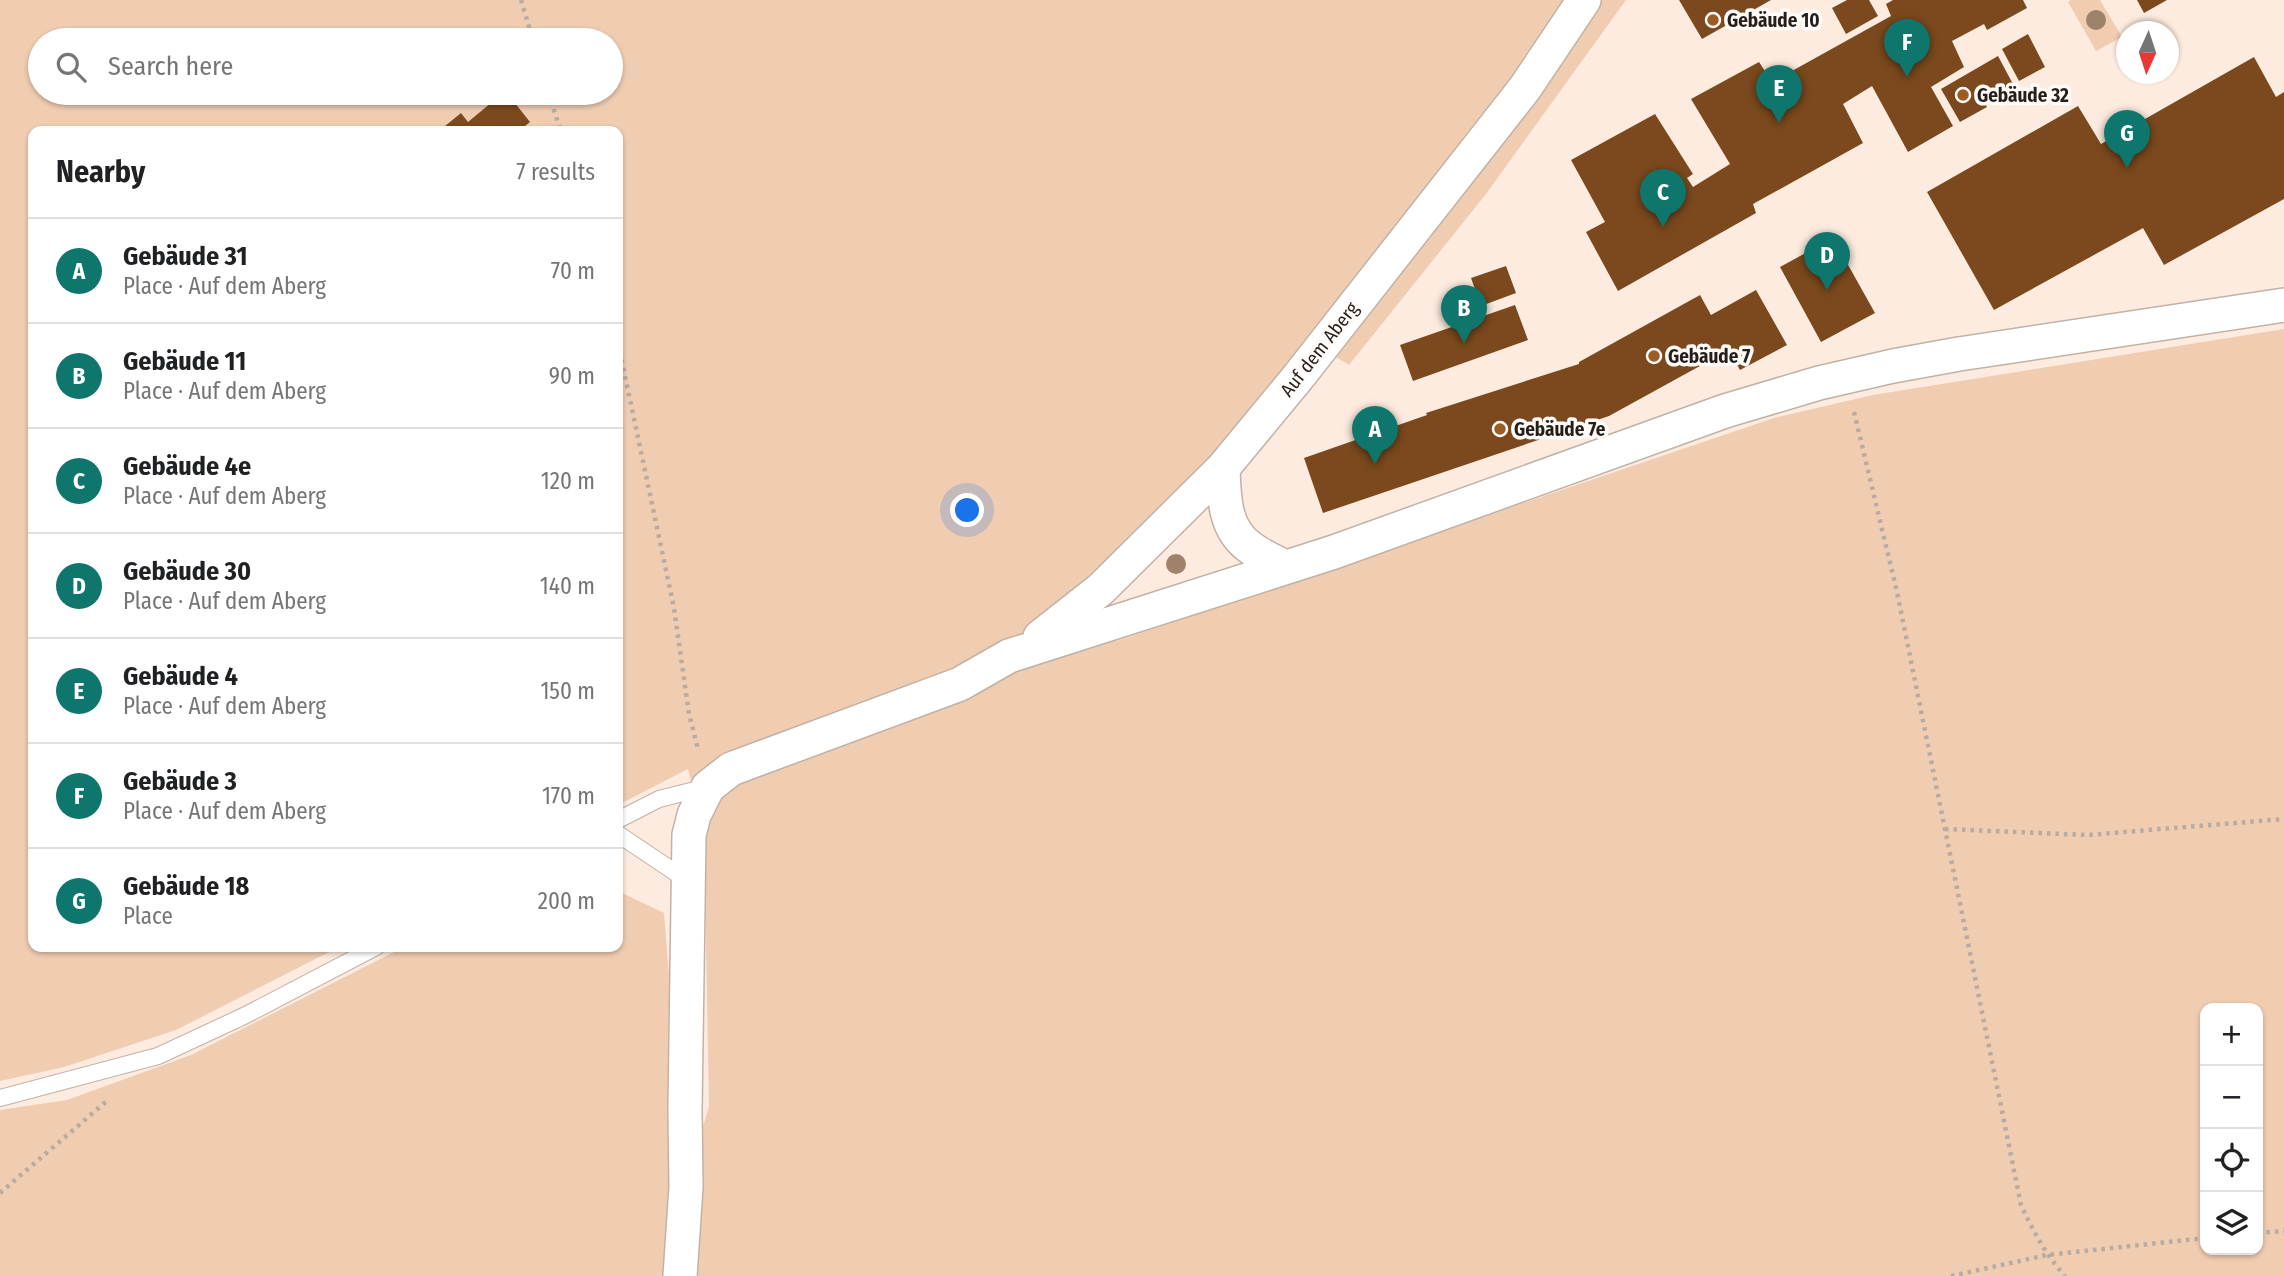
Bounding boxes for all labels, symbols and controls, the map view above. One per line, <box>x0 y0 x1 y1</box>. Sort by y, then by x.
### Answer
place label: Gebäude 10 <box>1727 9 1820 32</box>
marker: Gebäude 10 <box>1705 12 1721 28</box>
pin: F <box>1884 19 1930 77</box>
north arrow <box>2116 21 2179 84</box>
search box <box>28 28 623 105</box>
icon: search <box>52 48 90 86</box>
text: Search here <box>108 51 233 82</box>
pin: E <box>1756 65 1802 123</box>
place label: Gebäude 32 <box>1977 84 2069 107</box>
marker: Gebäude 32 <box>1955 87 1971 103</box>
pin: G <box>2104 110 2150 168</box>
text: Nearby <box>56 154 145 190</box>
text: 7 results <box>516 158 595 186</box>
pin: C <box>1640 169 1686 227</box>
pin: D <box>1804 232 1850 290</box>
text: Gebäude 31 <box>123 241 247 272</box>
text: A <box>73 257 85 285</box>
text: 70 m <box>551 257 595 285</box>
text: Place · Auf dem Aberg <box>123 272 326 300</box>
pin: B <box>1441 285 1487 343</box>
street label: Auf dem Aberg <box>1275 297 1363 401</box>
place label: Gebäude 7 <box>1668 345 1750 368</box>
text: Gebäude 11 <box>123 346 246 377</box>
marker: Gebäude 7 <box>1646 348 1662 364</box>
text: B <box>73 362 85 390</box>
text: 90 m <box>549 362 595 390</box>
text: Place · Auf dem Aberg <box>123 377 326 405</box>
pin: A <box>1352 406 1398 464</box>
place label: Gebäude 7e <box>1514 418 1606 441</box>
marker: Gebäude 7e <box>1492 421 1508 437</box>
text: Gebäude 4e <box>123 451 251 482</box>
text: C <box>73 467 85 495</box>
text: 120 m <box>541 467 595 495</box>
text: Place · Auf dem Aberg <box>123 482 326 510</box>
your location <box>950 493 984 527</box>
text: Gebäude 30 <box>123 556 251 587</box>
text: D <box>72 572 86 600</box>
text: 140 m <box>540 572 595 600</box>
text: Place · Auf dem Aberg <box>123 587 326 615</box>
text: Gebäude 4 <box>123 661 238 692</box>
text: E <box>74 677 84 705</box>
text: 150 m <box>540 677 595 705</box>
text: Place · Auf dem Aberg <box>123 692 326 720</box>
text: Gebäude 3 <box>123 766 237 797</box>
text: F <box>74 782 84 810</box>
text: 170 m <box>542 782 595 810</box>
text: Place · Auf dem Aberg <box>123 797 326 825</box>
text: Gebäude 18 <box>123 871 249 902</box>
text: G <box>72 887 86 915</box>
text: 200 m <box>538 887 595 915</box>
text: Place <box>123 902 173 930</box>
map controls <box>2200 1003 2263 1255</box>
button: + <box>2200 1003 2263 1066</box>
button: − <box>2200 1066 2263 1129</box>
button: locate <box>2200 1129 2263 1192</box>
button: layers <box>2200 1192 2263 1255</box>

